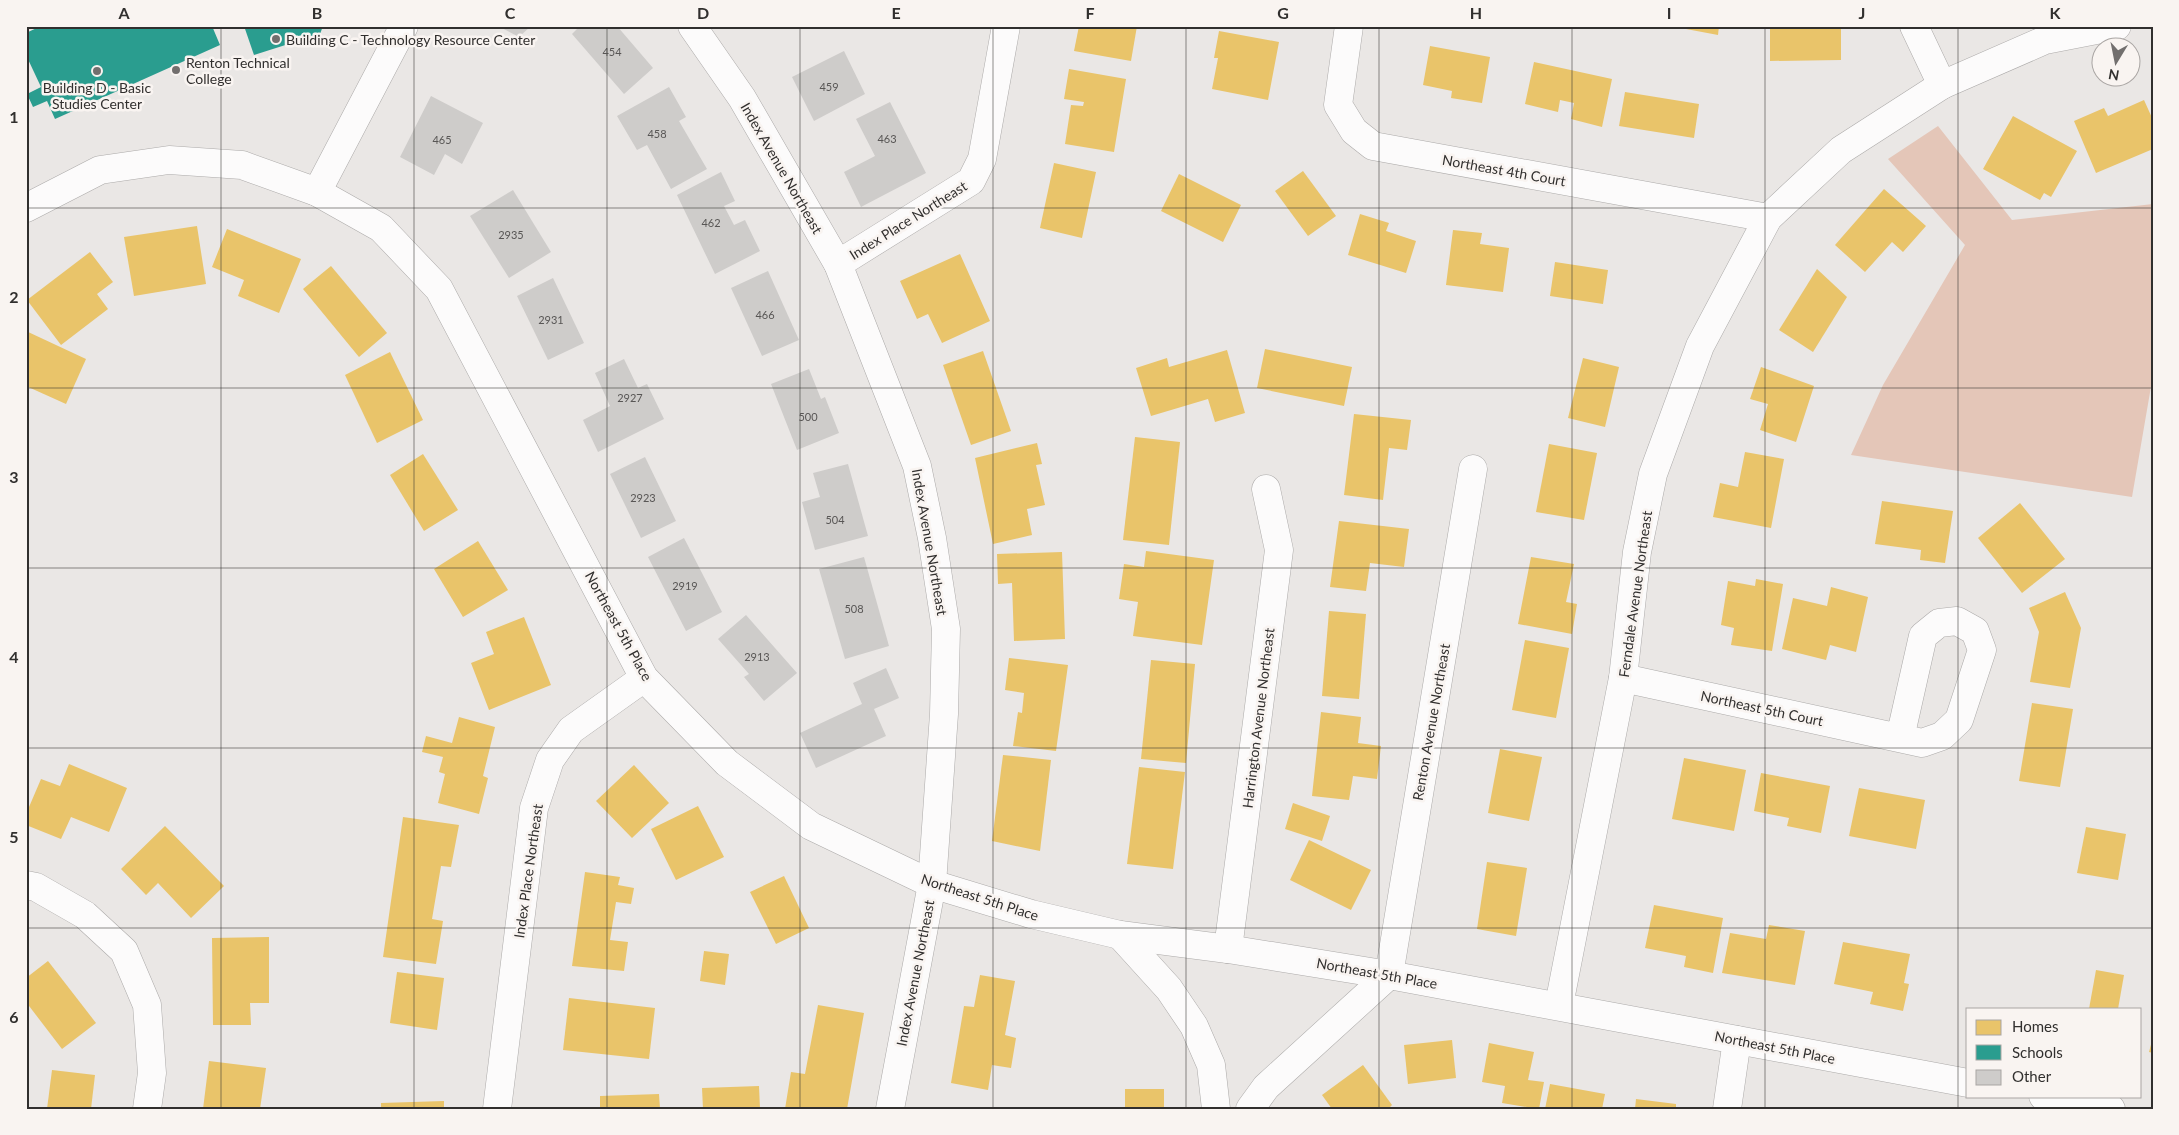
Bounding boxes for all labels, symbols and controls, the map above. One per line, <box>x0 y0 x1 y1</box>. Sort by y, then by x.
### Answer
text: A <box>117 3 130 22</box>
text: B <box>312 3 322 22</box>
text: C <box>505 3 516 22</box>
text: D <box>697 3 709 22</box>
text: E <box>891 3 901 22</box>
text: F <box>1085 3 1095 22</box>
text: G <box>1277 3 1289 22</box>
text: H <box>1470 3 1482 22</box>
text: I <box>1667 3 1671 22</box>
text: J <box>1859 3 1865 22</box>
text: K <box>2050 3 2062 22</box>
place label: Building C - Technology Resource Center <box>286 31 535 48</box>
marker: Building C - Technology Resource Center <box>270 33 282 45</box>
north arrow <box>2092 38 2142 88</box>
house number: 454 <box>602 45 622 58</box>
place label: Renton Technical College <box>186 54 290 87</box>
marker: Renton Technical College <box>170 64 182 76</box>
marker: Building D - Basic Studies Center <box>91 65 103 77</box>
text: N <box>2107 66 2120 85</box>
place label: Building D - Basic Studies Center <box>43 79 151 112</box>
house number: 459 <box>819 80 839 93</box>
street label: Index Avenue Northeast <box>737 99 827 237</box>
text: 1 <box>9 107 19 126</box>
house number: 458 <box>647 127 667 140</box>
house number: 463 <box>877 132 897 145</box>
house number: 465 <box>432 133 452 146</box>
street label: Northeast 4th Court <box>1441 151 1567 189</box>
street label: Index Place Northeast <box>846 177 970 263</box>
house number: 462 <box>701 216 721 229</box>
house number: 2935 <box>498 228 524 241</box>
text: 2 <box>9 287 19 306</box>
house number: 466 <box>755 308 775 321</box>
house number: 2931 <box>538 313 564 326</box>
house number: 2927 <box>617 391 643 404</box>
house number: 500 <box>798 410 818 423</box>
text: 3 <box>9 467 19 486</box>
street label: Index Avenue Northeast <box>909 467 951 617</box>
house number: 2923 <box>630 491 656 504</box>
street label: Ferndale Avenue Northeast <box>1615 510 1655 678</box>
house number: 504 <box>825 513 845 526</box>
street label: Northeast 5th Place <box>582 568 656 684</box>
house number: 2919 <box>672 579 698 592</box>
house number: 508 <box>844 602 864 615</box>
street label: Harrington Avenue Northeast <box>1238 627 1278 809</box>
street label: Renton Avenue Northeast <box>1409 642 1453 802</box>
text: 4 <box>9 647 19 666</box>
house number: 2913 <box>744 650 770 663</box>
street label: Northeast 5th Court <box>1699 687 1825 729</box>
street label: Index Place Northeast <box>510 803 546 939</box>
text: 5 <box>9 827 19 846</box>
street label: Northeast 5th Place <box>919 870 1041 924</box>
street label: Index Avenue Northeast <box>892 898 938 1048</box>
street label: Northeast 5th Place <box>1315 954 1439 992</box>
text: 6 <box>9 1007 19 1026</box>
legend <box>1966 1008 2142 1098</box>
text: Homes <box>2012 1017 2058 1035</box>
street label: Northeast 5th Place <box>1713 1027 1837 1067</box>
text: Schools <box>2012 1043 2063 1061</box>
text: Other <box>2012 1067 2052 1085</box>

